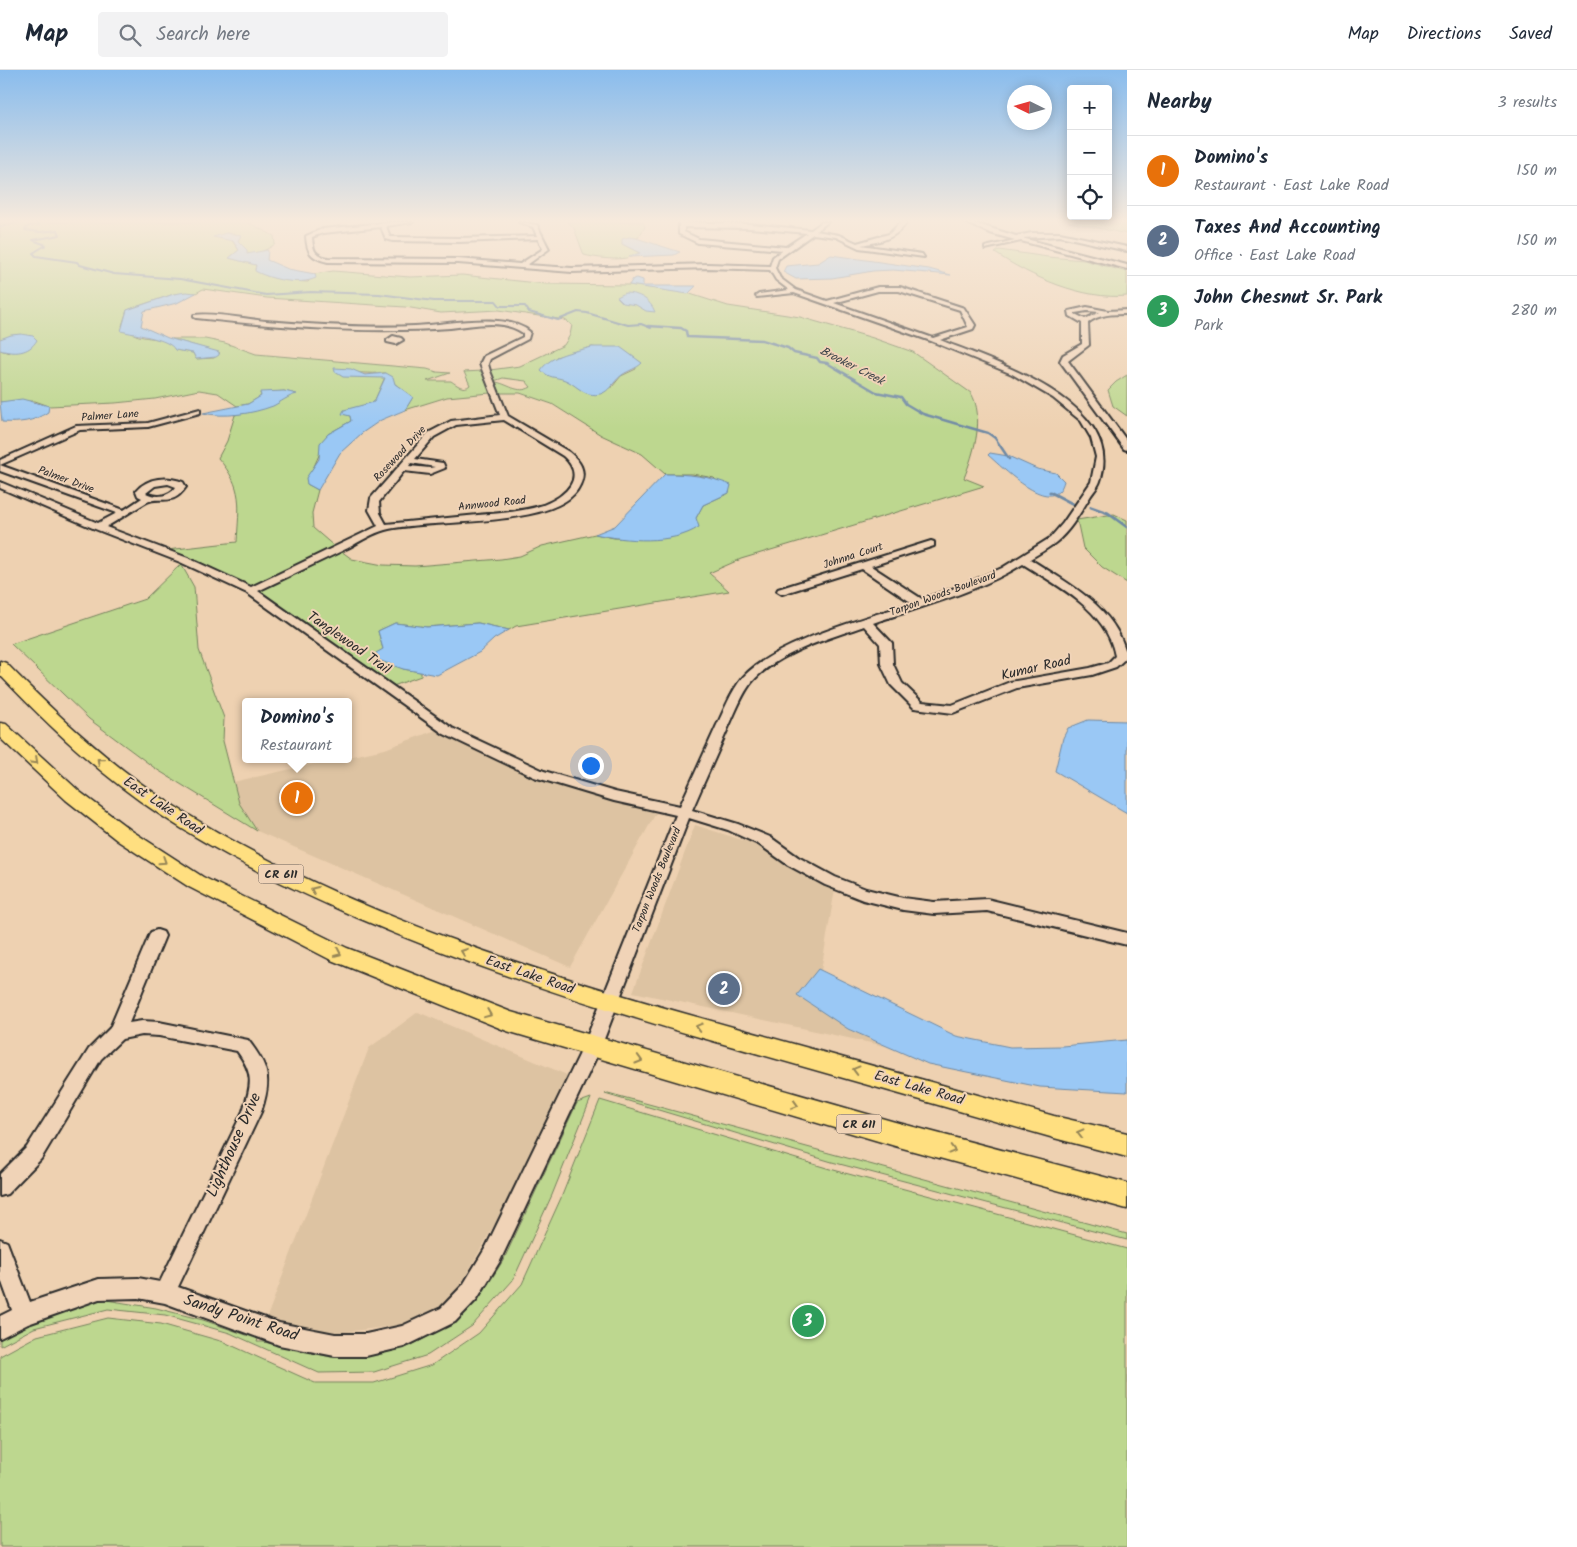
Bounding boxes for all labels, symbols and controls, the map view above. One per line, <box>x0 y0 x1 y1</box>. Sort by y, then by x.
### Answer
search box <box>98 12 448 57</box>
text: Map <box>25 15 68 54</box>
text: Search here <box>156 20 250 50</box>
text: Map <box>1347 20 1379 49</box>
text: Directions <box>1407 20 1481 49</box>
text: Saved <box>1509 20 1552 49</box>
icon: search <box>116 21 144 49</box>
north arrow <box>1007 85 1052 130</box>
map controls <box>1067 85 1112 220</box>
button: + <box>1067 85 1112 130</box>
text: Nearby <box>1147 86 1212 119</box>
text: 3 results <box>1498 90 1557 115</box>
button: − <box>1067 130 1112 175</box>
text: Domino's <box>1194 143 1268 173</box>
text: 1 <box>1161 158 1165 183</box>
text: 150 m <box>1516 158 1557 183</box>
text: Restaurant · East Lake Road <box>1194 173 1389 198</box>
button: locate <box>1067 175 1112 220</box>
text: Taxes And Accounting <box>1194 213 1381 243</box>
text: 2 <box>1158 228 1168 253</box>
text: 150 m <box>1516 228 1557 253</box>
text: Office · East Lake Road <box>1194 243 1355 268</box>
text: John Chesnut Sr. Park <box>1194 283 1382 313</box>
text: 3 <box>1159 298 1167 323</box>
text: 280 m <box>1511 298 1557 323</box>
text: Park <box>1194 313 1223 338</box>
water label: Brooker Creek <box>817 342 890 391</box>
street label: Palmer Lane <box>81 405 139 427</box>
street label: Rosewood Drive <box>369 422 431 486</box>
street label: Palmer Drive <box>35 462 97 498</box>
street label: Annwood Road <box>457 491 527 516</box>
street label: Johnna Court <box>821 538 886 574</box>
street label: Tarpon Woods Boulevard <box>887 566 999 622</box>
street label: Tanglewood Trail <box>303 606 396 680</box>
street label: Kumar Road <box>999 649 1074 687</box>
popup <box>242 698 352 763</box>
text: Domino's <box>260 703 334 733</box>
text: Restaurant <box>260 733 332 758</box>
your location <box>578 753 604 779</box>
one-way arrow <box>30 755 39 764</box>
one-way arrow <box>97 758 106 767</box>
street label: East Lake Road <box>118 771 208 842</box>
pin: 1 <box>281 779 313 817</box>
street label: Tarpon Woods Boulevard <box>628 824 687 935</box>
one-way arrow <box>158 855 167 864</box>
road number: CR 611 <box>258 864 304 884</box>
one-way arrow <box>310 885 319 896</box>
one-way arrow <box>333 947 342 958</box>
one-way arrow <box>460 948 468 958</box>
street label: East Lake Road <box>483 950 578 1001</box>
pin: 2 <box>708 970 740 1008</box>
one-way arrow <box>484 1008 492 1018</box>
one-way arrow <box>695 1022 704 1033</box>
one-way arrow <box>635 1055 643 1065</box>
street label: East Lake Road <box>872 1065 967 1112</box>
one-way arrow <box>852 1066 860 1076</box>
street label: Lighthouse Drive <box>200 1089 268 1201</box>
one-way arrow <box>791 1100 799 1110</box>
road number: CR 611 <box>836 1114 882 1134</box>
one-way arrow <box>1075 1128 1084 1139</box>
one-way arrow <box>947 1144 955 1154</box>
street label: Sandy Point Road <box>180 1288 303 1349</box>
pin: 3 <box>792 1302 824 1340</box>

